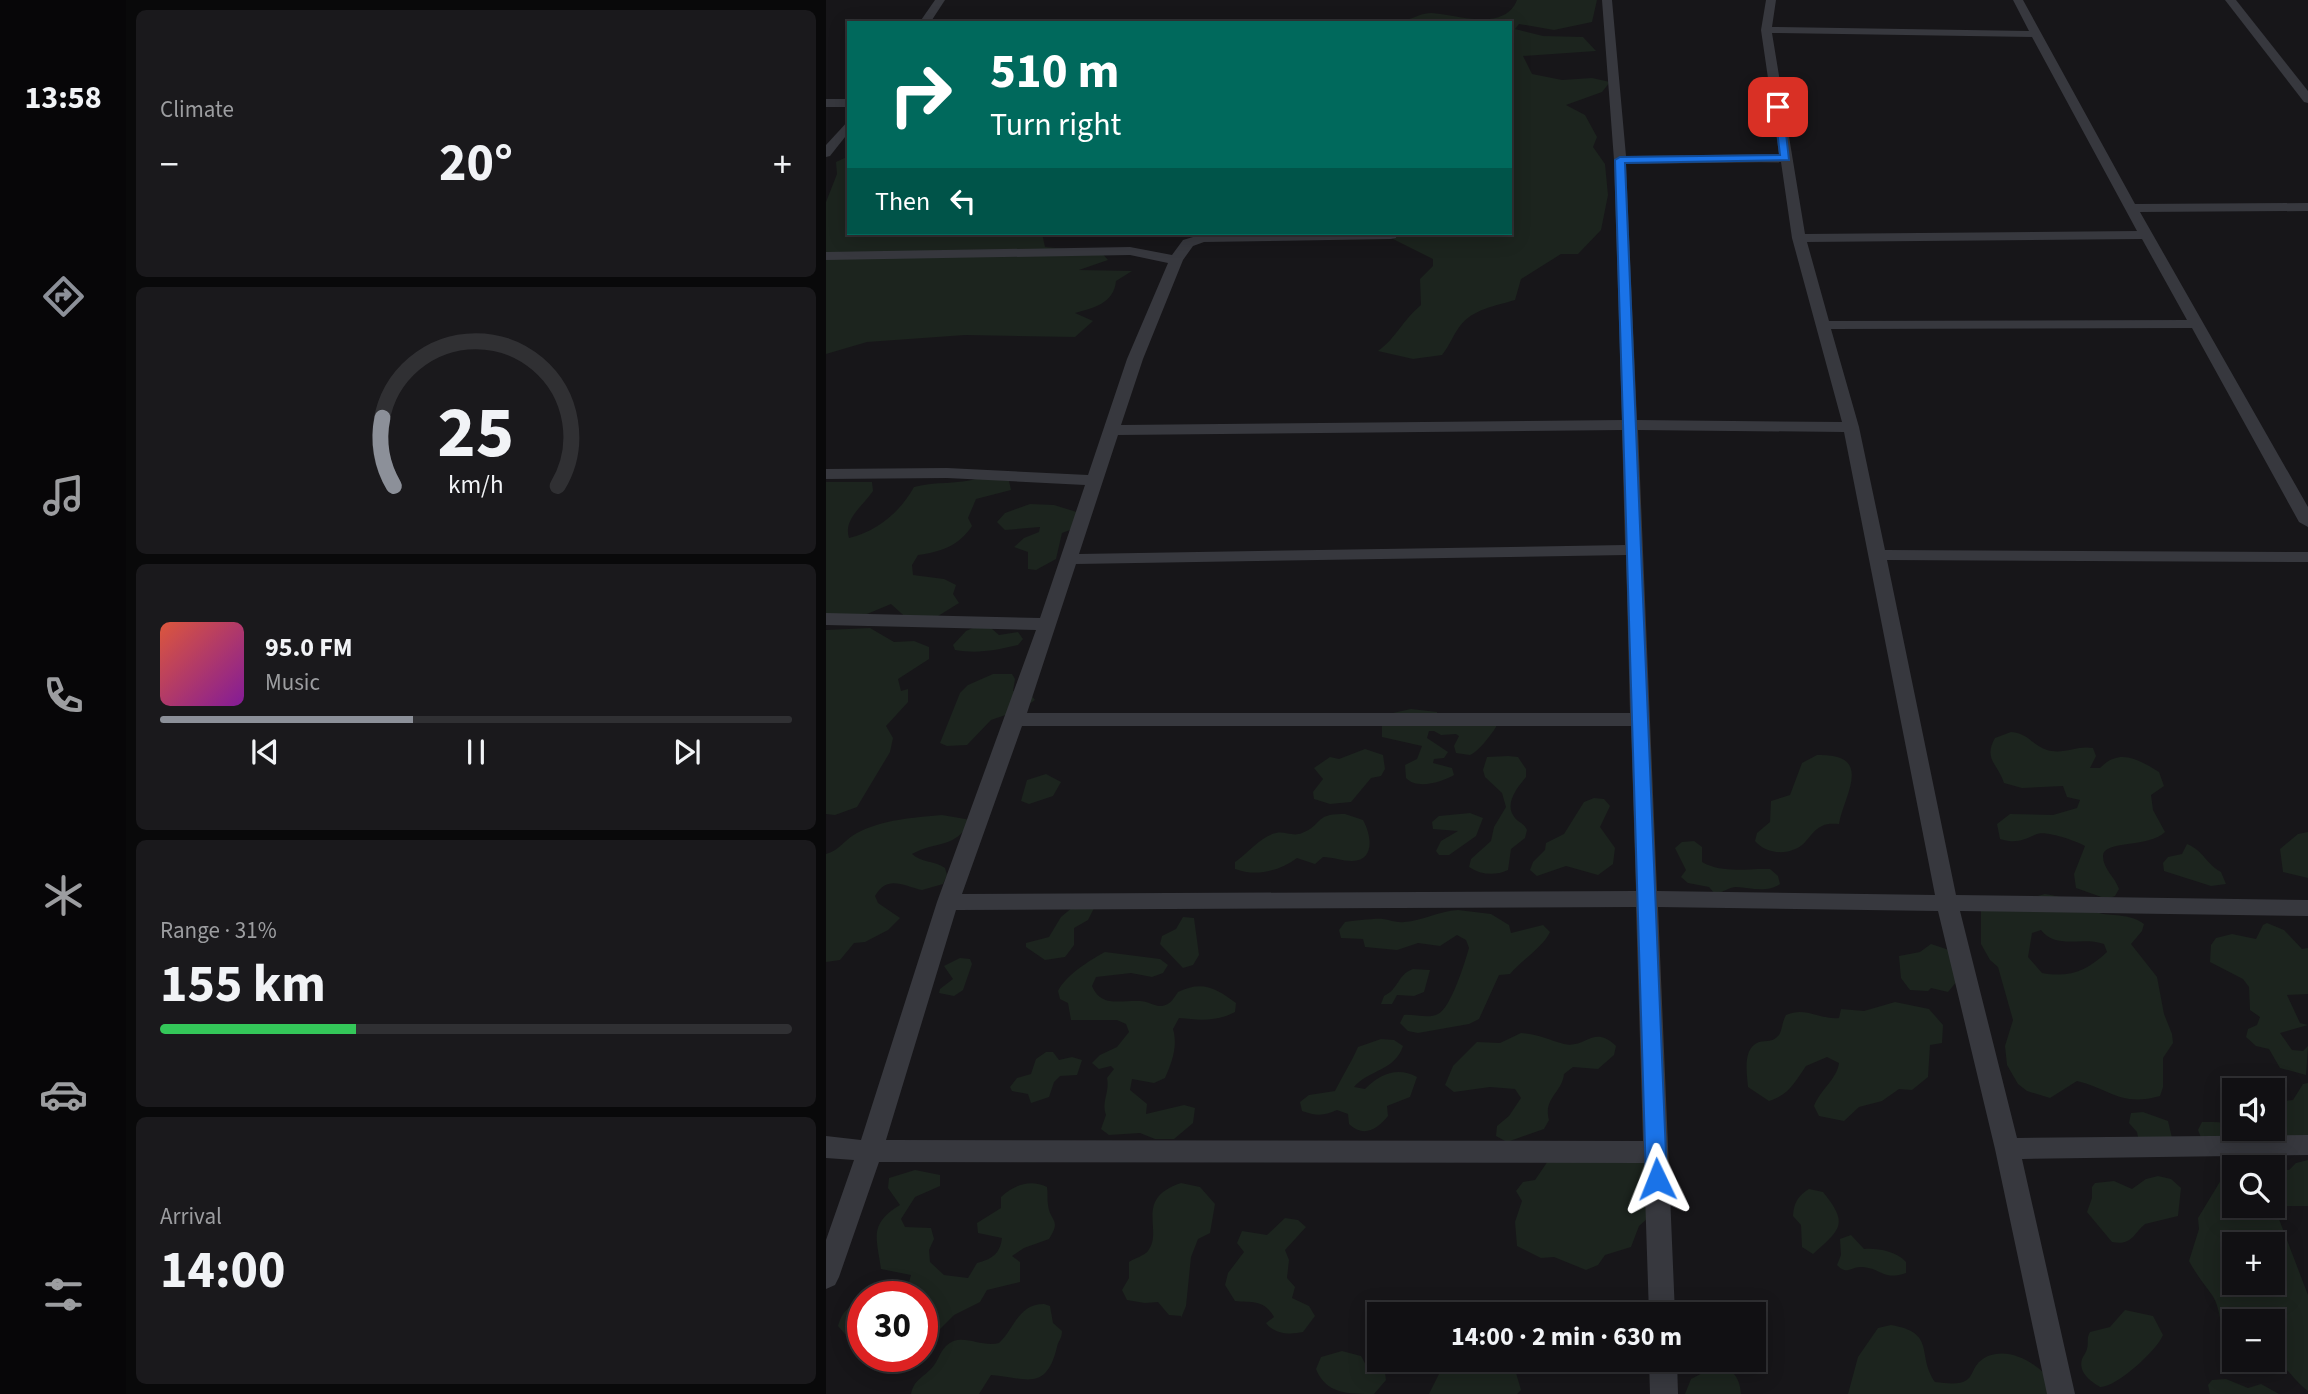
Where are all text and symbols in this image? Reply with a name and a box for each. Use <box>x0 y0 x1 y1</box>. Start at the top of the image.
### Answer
text: 510 m <box>990 37 1119 107</box>
icon: right <box>875 49 966 140</box>
text: 13:58 <box>24 75 102 121</box>
pin <box>1748 77 1808 137</box>
icon: arrive <box>1759 88 1797 126</box>
text: Climate <box>160 93 234 126</box>
text: Turn right <box>990 102 1121 148</box>
text: 20° <box>439 127 513 201</box>
text: − <box>160 138 179 192</box>
text: + <box>773 138 792 192</box>
icon: left <box>944 182 982 220</box>
text: Then <box>875 183 930 220</box>
icon: directions <box>39 272 88 321</box>
text: 25 <box>438 382 514 486</box>
text: km/h <box>448 467 504 503</box>
icon: music <box>39 471 88 520</box>
text: 95.0 FM <box>265 629 353 666</box>
text: Music <box>265 666 320 699</box>
icon: phone <box>39 671 88 720</box>
icon: previous <box>246 733 284 771</box>
icon: pause <box>457 733 495 771</box>
icon: next <box>668 733 706 771</box>
icon: climate <box>39 871 88 920</box>
text: Range · 31% <box>160 914 277 947</box>
text: 155 km <box>160 948 326 1022</box>
icon: car <box>39 1070 88 1119</box>
map controls <box>2222 1078 2285 1372</box>
button: sound <box>2222 1078 2285 1141</box>
position arrow <box>1620 1142 1694 1216</box>
button: search <box>2222 1155 2285 1218</box>
text: Arrival <box>160 1200 222 1233</box>
button: + <box>2222 1232 2285 1295</box>
text: 14:00 <box>160 1234 285 1308</box>
icon: filters <box>39 1270 88 1319</box>
speed limit sign: 30 <box>847 1281 938 1372</box>
button: − <box>2222 1309 2285 1372</box>
text: 14:00 · 2 min · 630 m <box>1451 1318 1682 1355</box>

